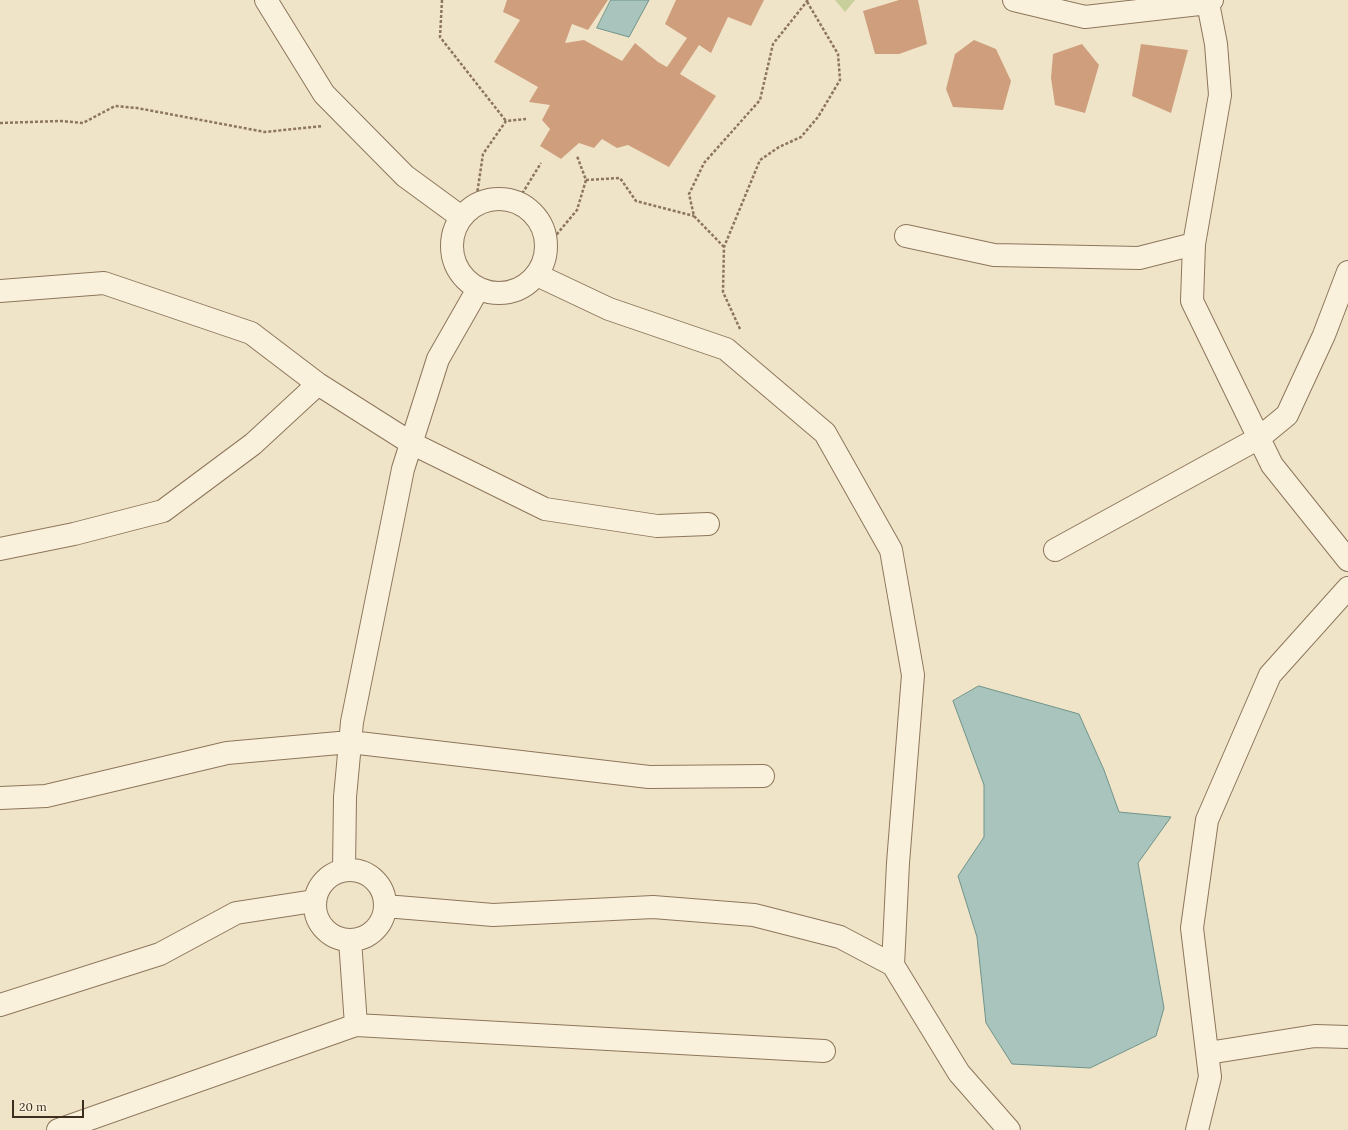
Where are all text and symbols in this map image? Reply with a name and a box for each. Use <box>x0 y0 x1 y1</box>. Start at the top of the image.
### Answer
scale bar <box>14 1092 86 1118</box>
text: 20 m <box>19 1099 47 1114</box>

